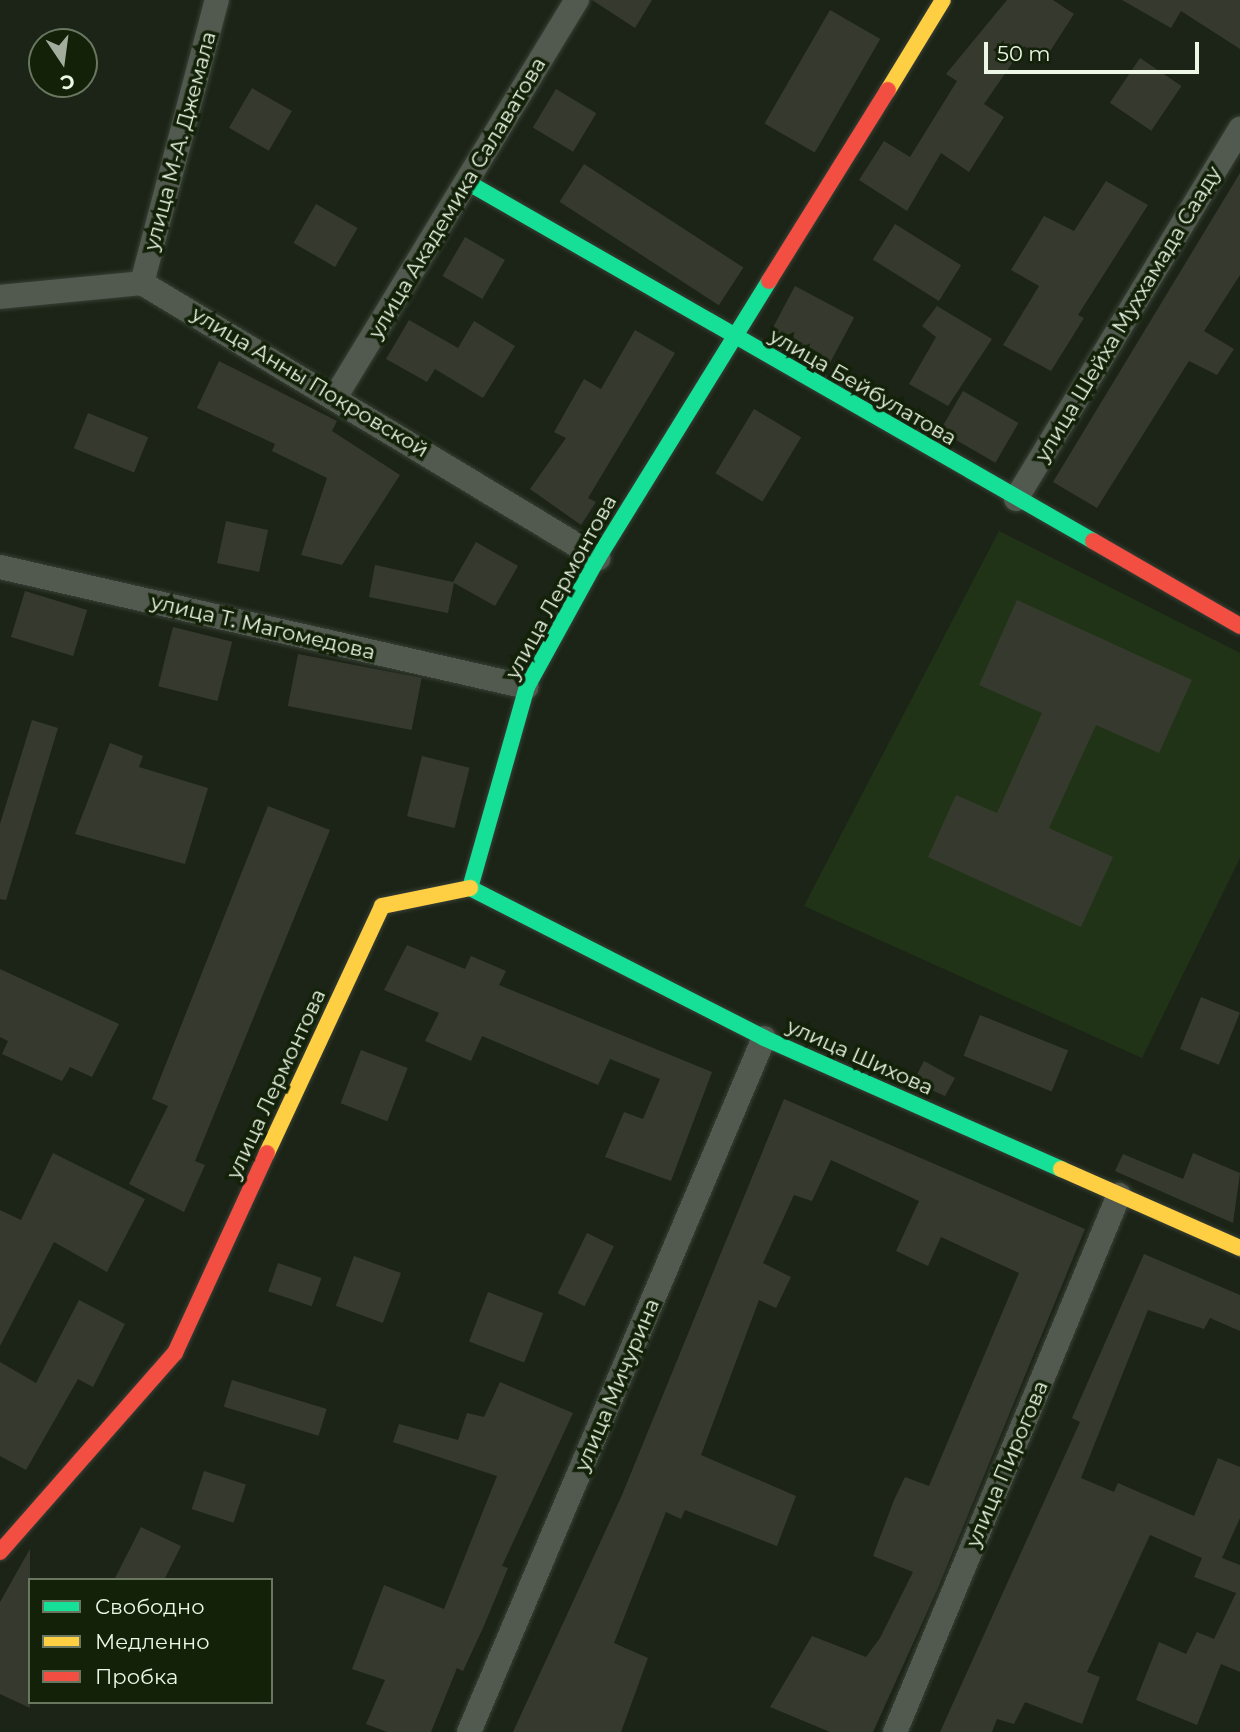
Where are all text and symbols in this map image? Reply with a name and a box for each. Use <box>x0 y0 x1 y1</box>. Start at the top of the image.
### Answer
north arrow <box>28 28 98 98</box>
scale bar <box>988 28 1203 72</box>
street label: улица М-А. Джемала <box>139 29 221 253</box>
text: 50 m <box>997 41 1051 66</box>
street label: улица Академика Салаватова <box>363 53 551 343</box>
text: С <box>58 69 77 95</box>
street label: улица Шейха Муххамада Сааду <box>1029 161 1227 467</box>
street label: улица Анны Покровской <box>187 301 433 463</box>
street label: улица Бейбулатова <box>765 323 961 451</box>
street label: улица Лермонтова <box>500 490 622 684</box>
street label: улица Т. Магомедова <box>148 589 378 665</box>
street label: улица Лермонтова <box>221 985 331 1183</box>
street label: улица Шихова <box>783 1013 937 1101</box>
street label: улица Мичурина <box>569 1295 665 1475</box>
street label: улица Пирогова <box>961 1377 1053 1551</box>
legend <box>28 1578 273 1704</box>
text: Свободно <box>95 1594 205 1619</box>
text: Медленно <box>95 1629 210 1654</box>
text: Пробка <box>95 1664 178 1689</box>

